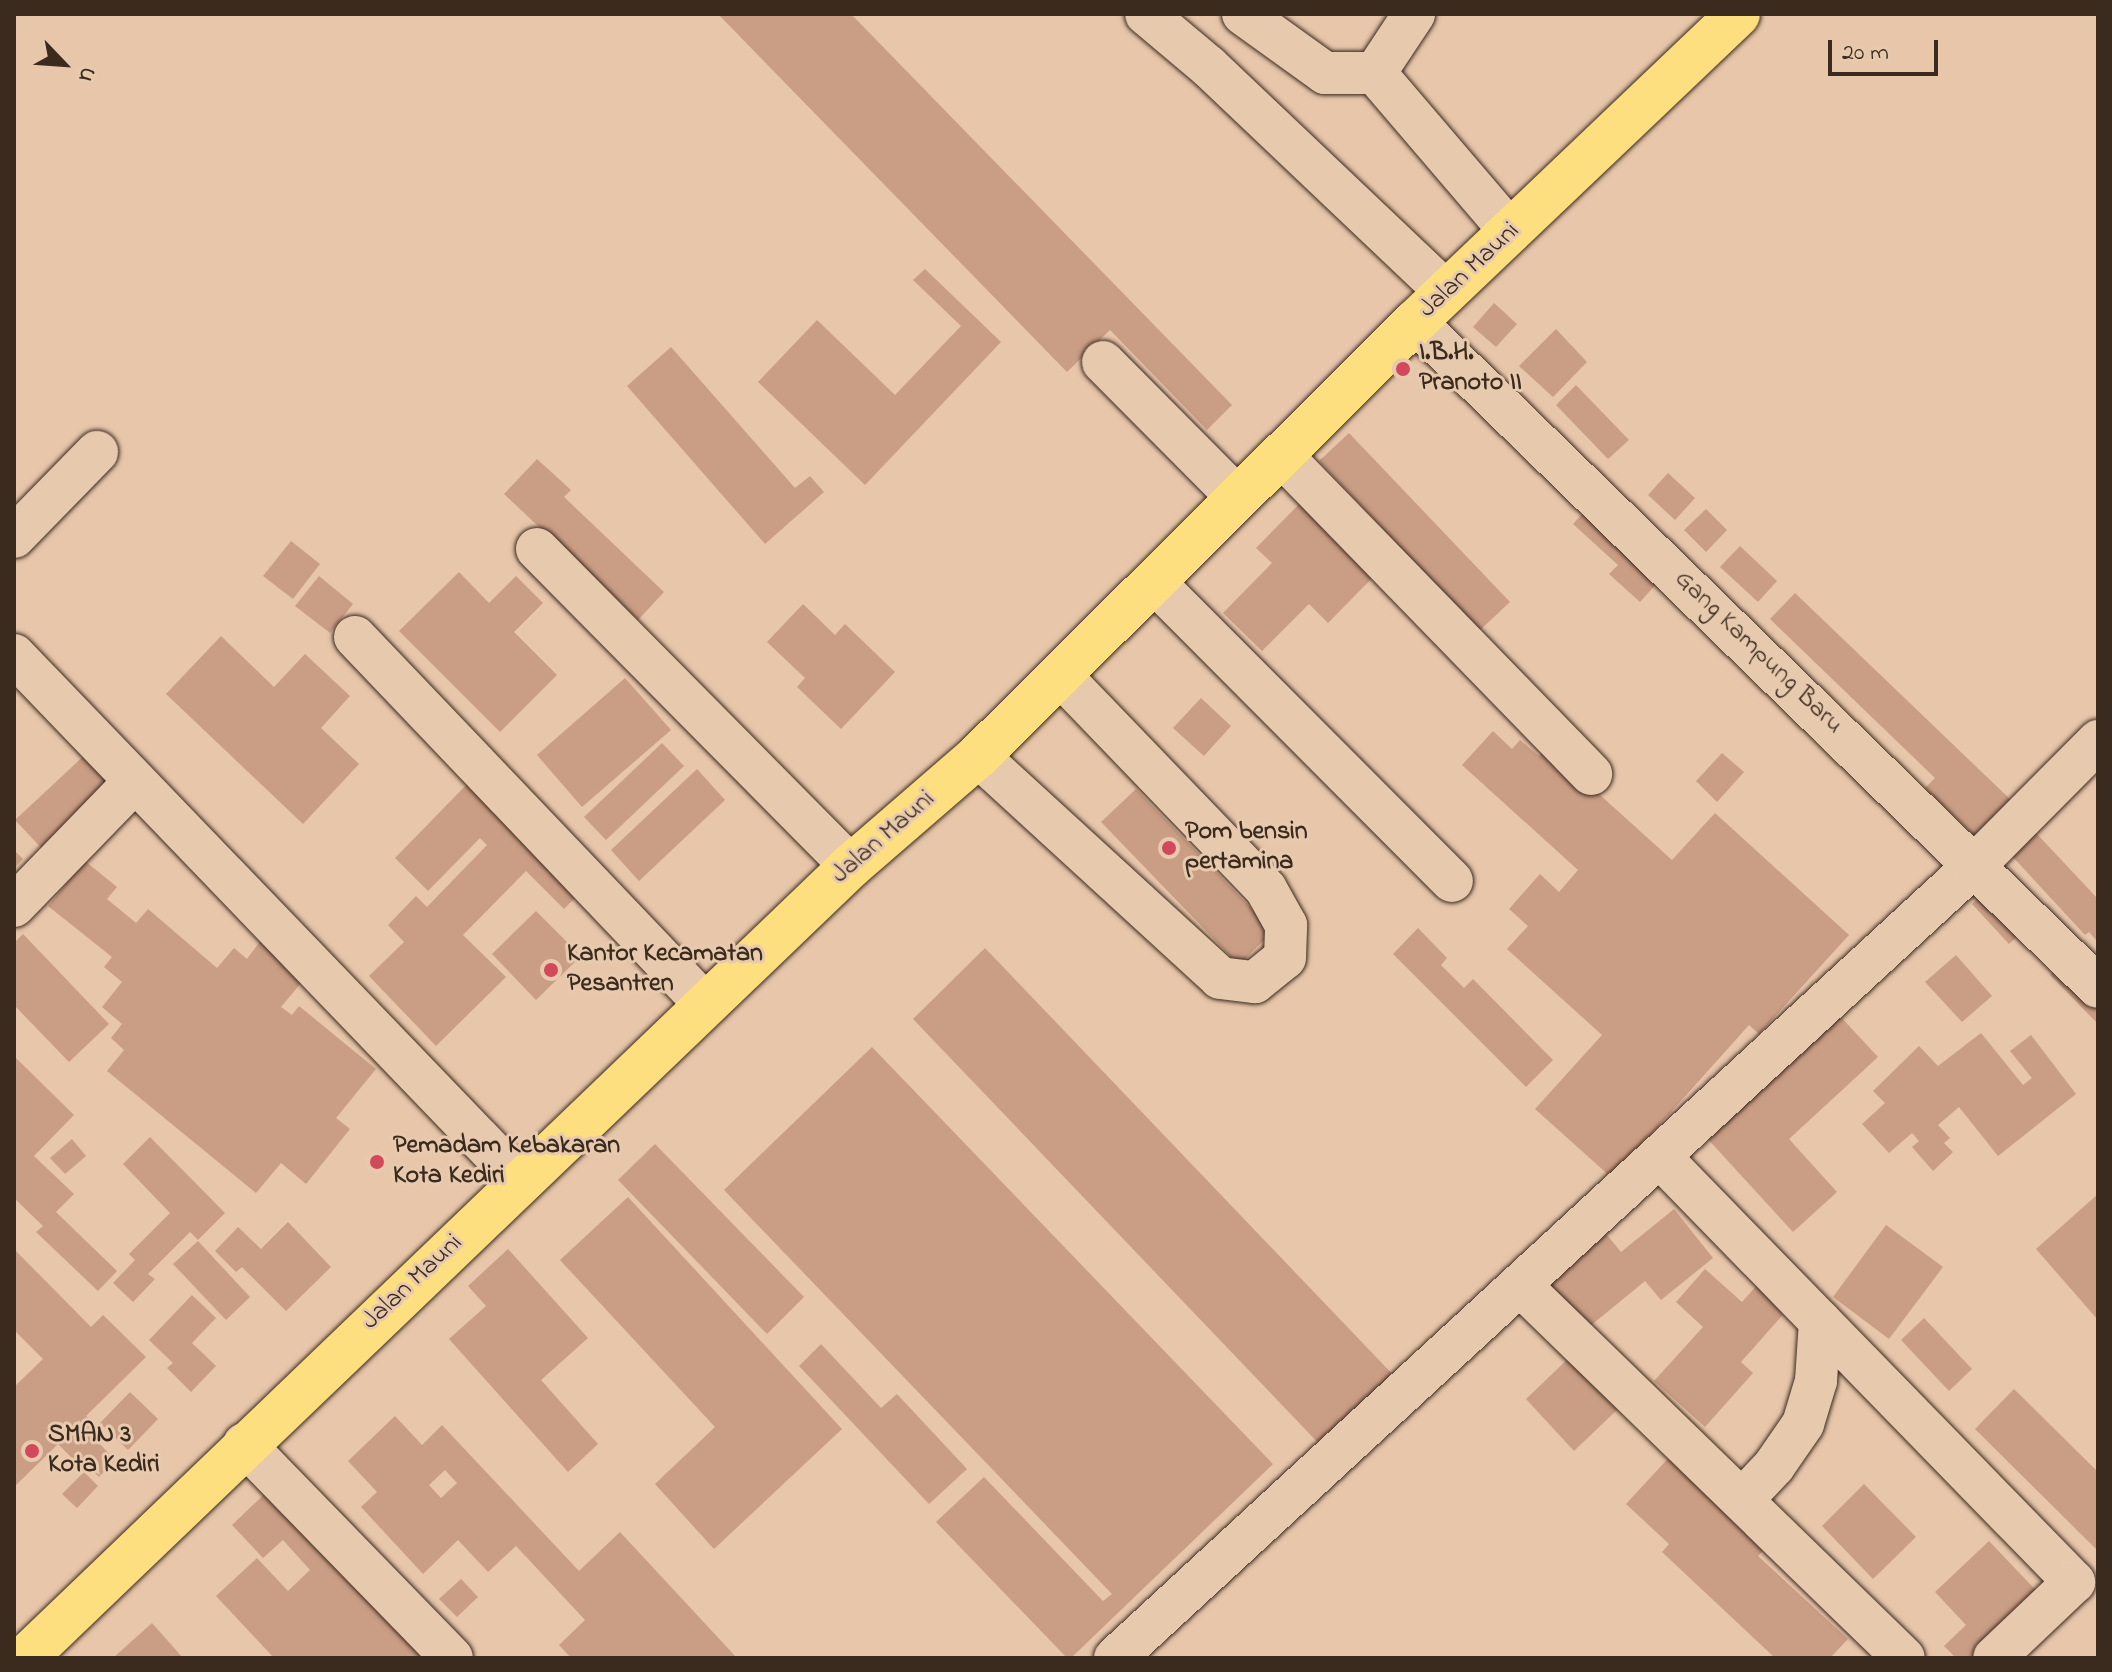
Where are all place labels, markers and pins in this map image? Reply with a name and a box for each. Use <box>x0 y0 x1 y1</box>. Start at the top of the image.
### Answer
place label: I.B.H. Pranoto II <box>1419 338 1522 400</box>
marker: I.B.H. Pranoto II <box>1394 360 1412 378</box>
place label: Pom bensin pertamina <box>1185 817 1308 878</box>
marker: Pom bensin pertamina <box>1160 839 1178 857</box>
place label: Kantor Kecamatan Pesantren <box>567 939 763 1000</box>
marker: Kantor Kecamatan Pesantren <box>542 961 560 979</box>
place label: Pemadam Kebakaran Kota Kediri <box>393 1131 620 1192</box>
marker: Pemadam Kebakaran Kota Kediri <box>368 1153 386 1171</box>
place label: SMAN 3 Kota Kediri <box>48 1420 160 1482</box>
marker: SMAN 3 Kota Kediri <box>23 1442 41 1460</box>

